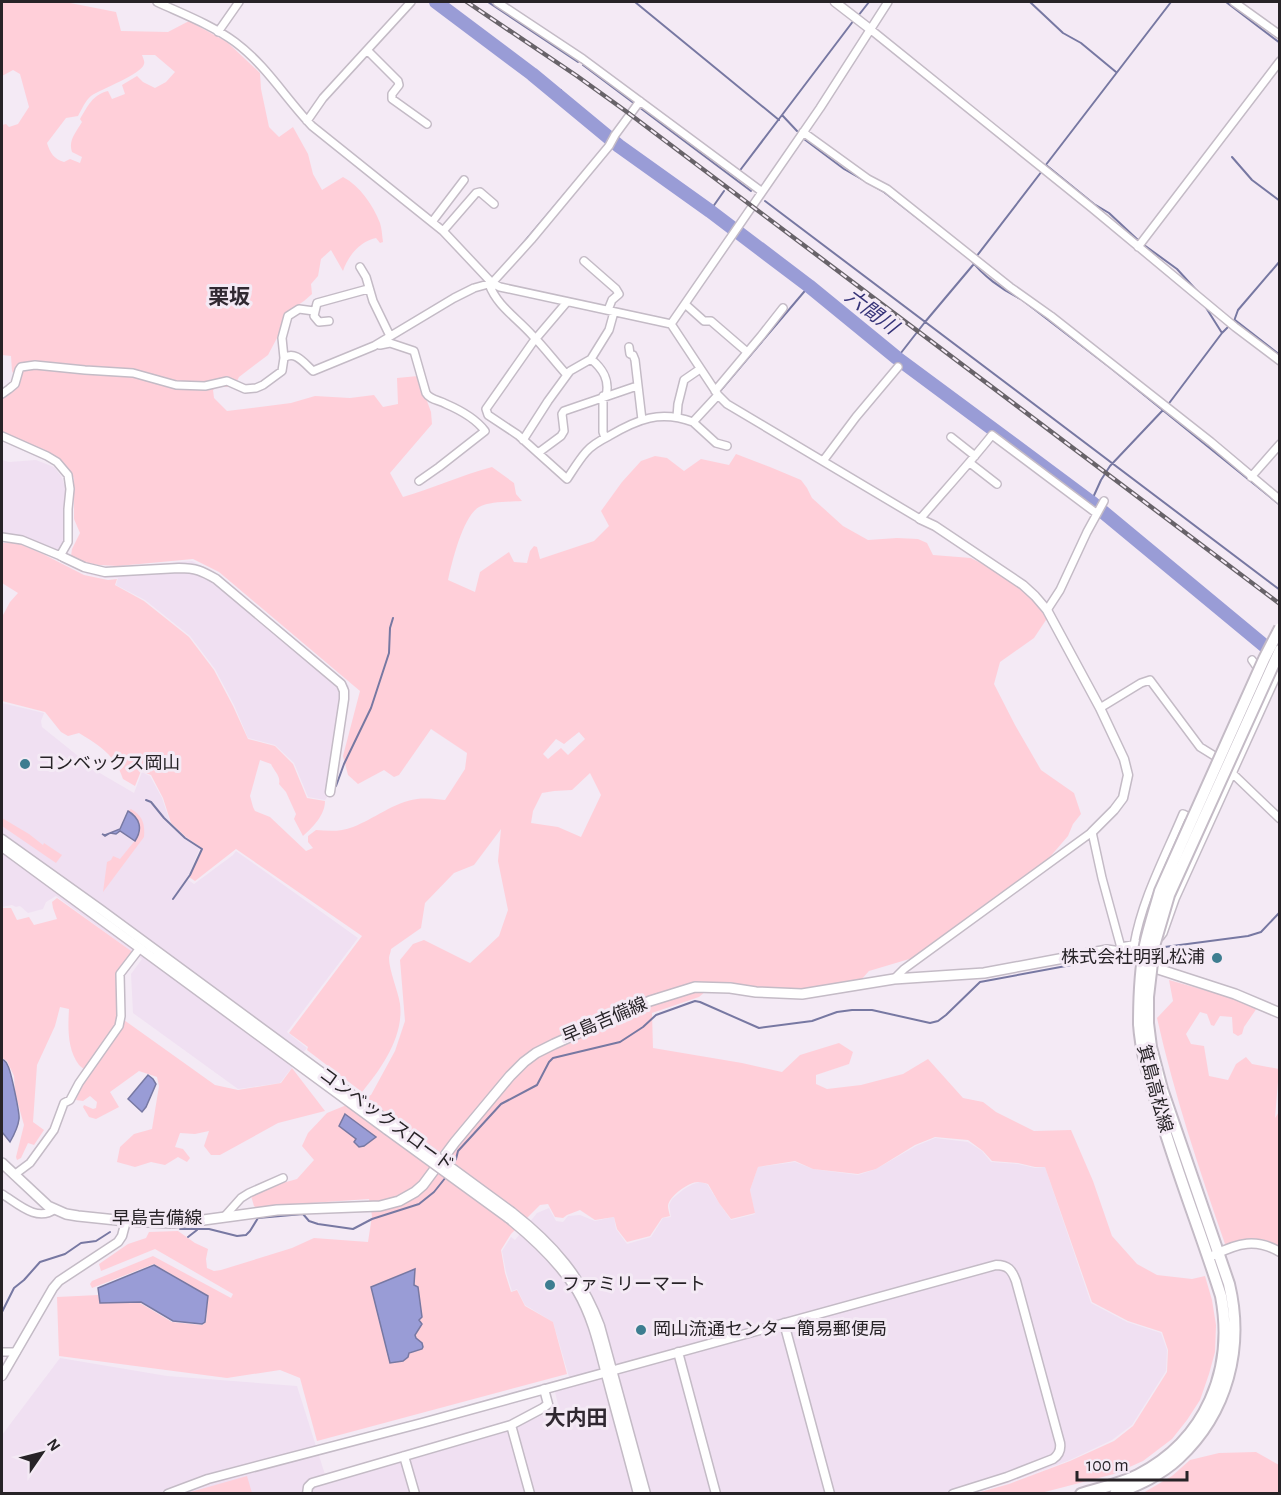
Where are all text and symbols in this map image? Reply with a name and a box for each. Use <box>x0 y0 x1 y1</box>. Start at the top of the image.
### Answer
water label: 六間川 <box>841 285 903 339</box>
district label: 栗坂 <box>208 286 250 308</box>
place label: コンベックス岡山 <box>37 754 180 773</box>
marker: コンベックス岡山 <box>18 757 32 771</box>
place label: 株式会社明乳松浦 <box>1061 947 1205 967</box>
marker: 株式会社明乳松浦 <box>1210 951 1224 965</box>
street label: 早島吉備線 <box>559 993 650 1047</box>
street label: 箕島高松線 <box>1134 1043 1176 1135</box>
street label: コンベックスロード <box>315 1064 457 1175</box>
street label: 早島吉備線 <box>112 1208 202 1228</box>
place label: ファミリーマート <box>562 1276 706 1294</box>
marker: ファミリーマート <box>543 1278 557 1292</box>
place label: 岡山流通センター簡易郵便局 <box>653 1319 887 1339</box>
marker: 岡山流通センター簡易郵便局 <box>634 1323 648 1337</box>
district label: 大内田 <box>545 1407 608 1429</box>
north arrow <box>12 1423 72 1483</box>
text: N <box>44 1436 63 1454</box>
scale bar <box>1077 1444 1186 1482</box>
text: 100 m <box>1086 1457 1129 1475</box>

